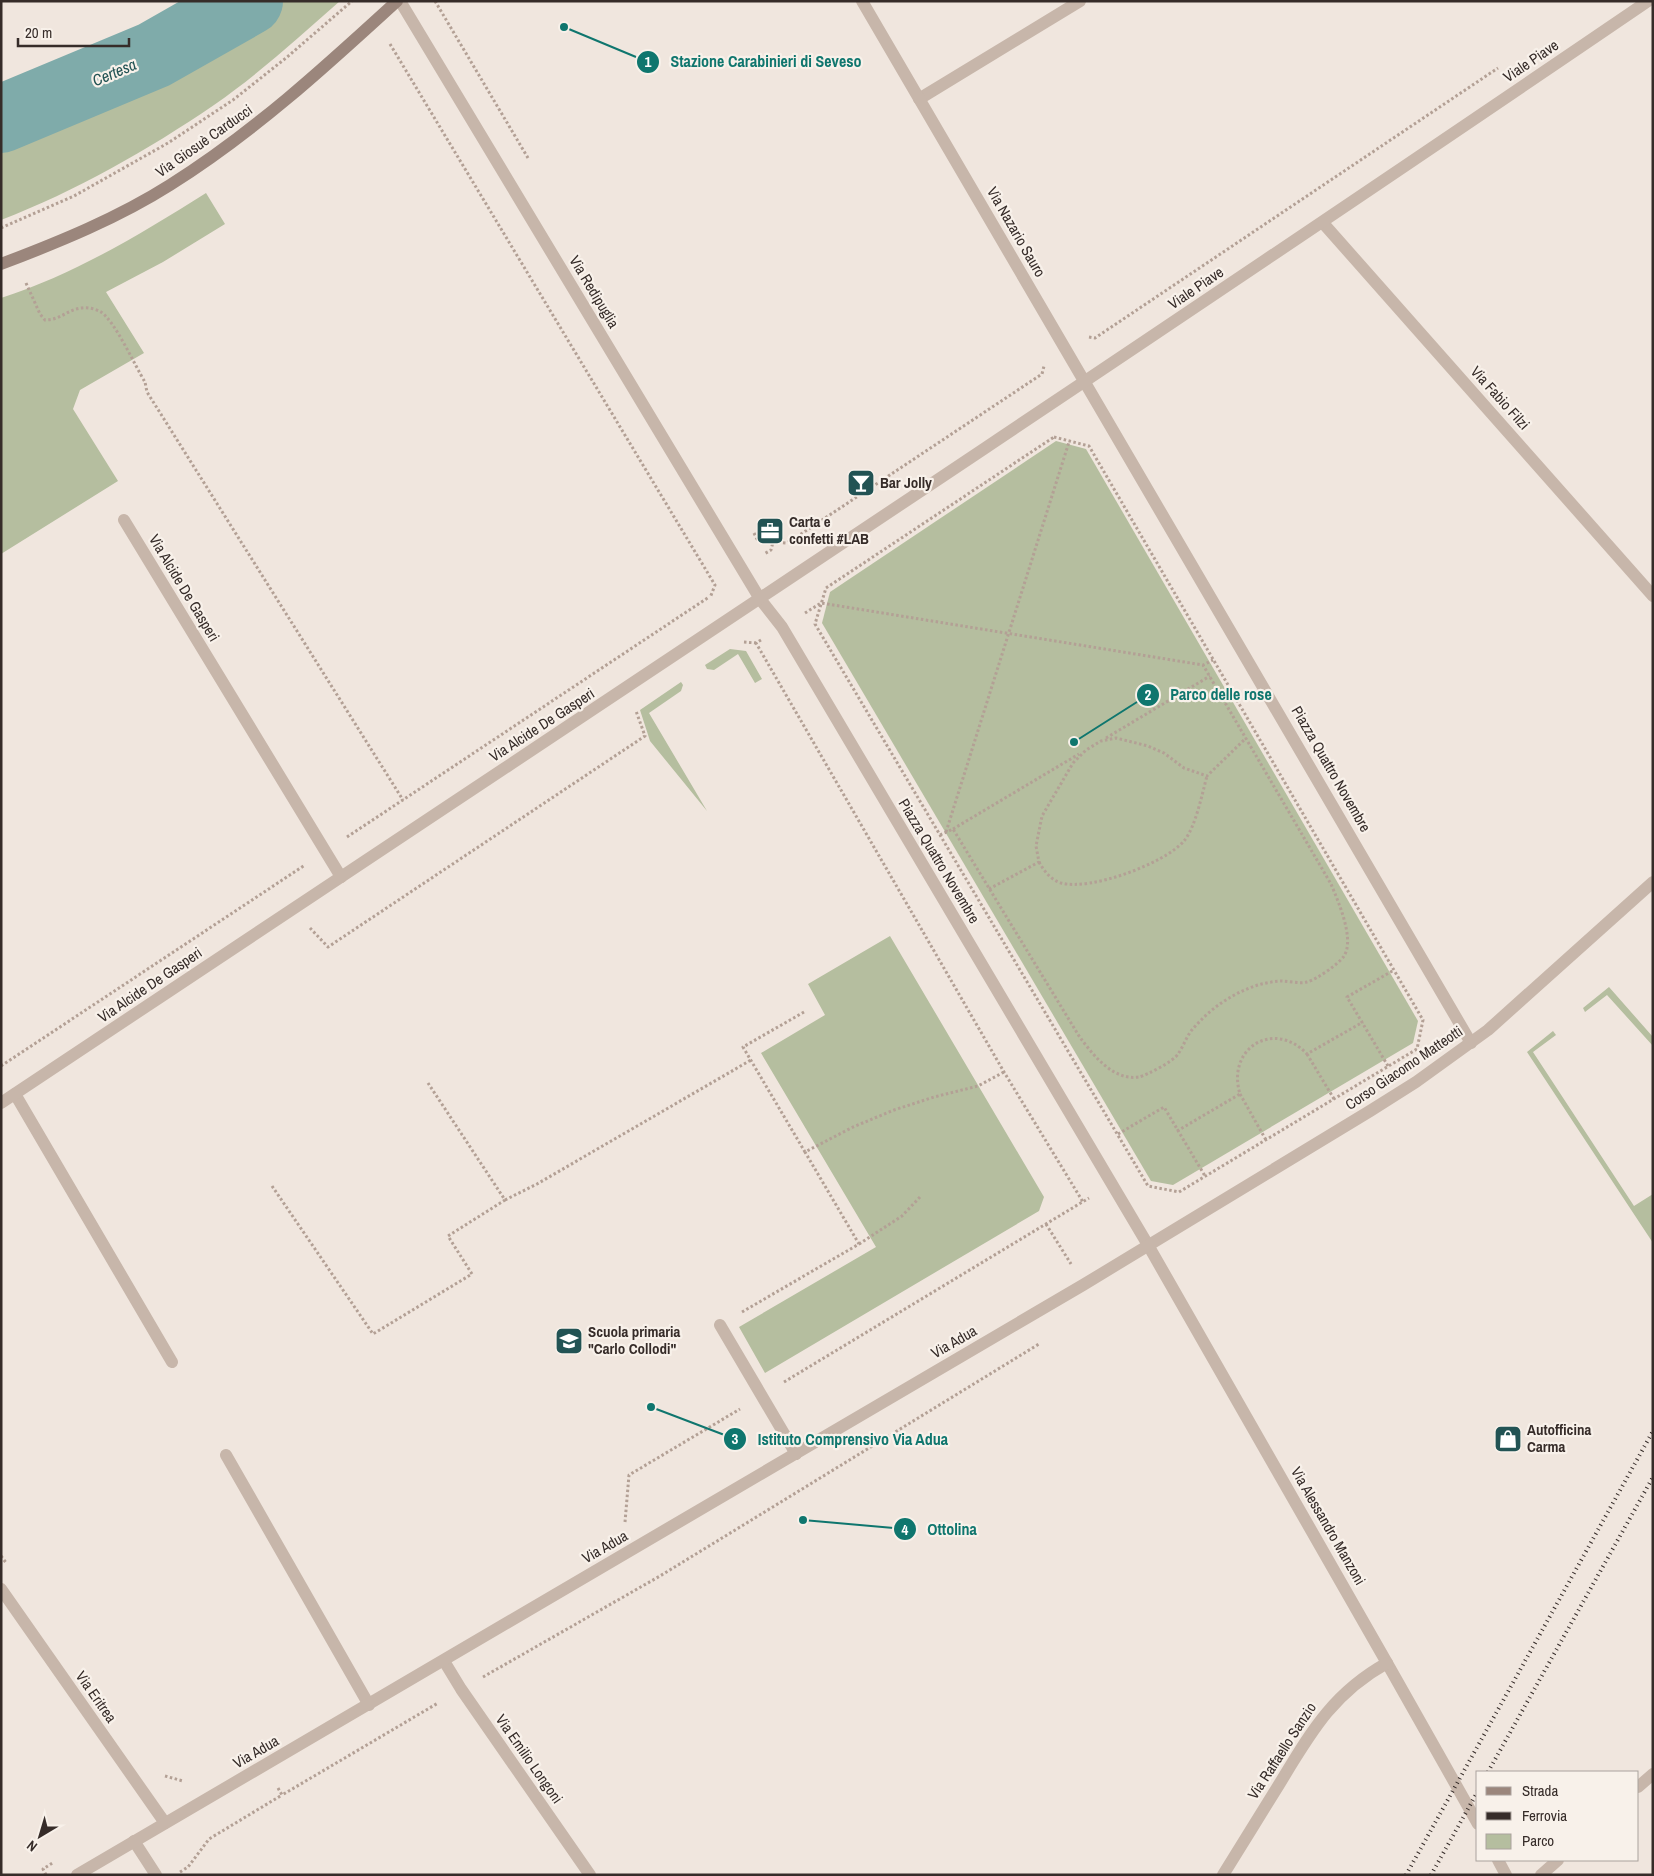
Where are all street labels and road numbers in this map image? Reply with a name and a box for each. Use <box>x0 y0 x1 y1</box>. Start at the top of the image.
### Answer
street label: Viale Piave <box>1499 34 1563 87</box>
street label: Via Giosuè Carducci <box>151 99 256 182</box>
street label: Via Nazario Sauro <box>982 183 1051 281</box>
street label: Via Redipuglia <box>565 252 624 332</box>
street label: Viale Piave <box>1164 261 1228 314</box>
street label: Via Fabio Filzi <box>1466 361 1535 434</box>
street label: Via Alcide De Gasperi <box>144 530 225 645</box>
street label: Via Alcide De Gasperi <box>485 683 598 766</box>
street label: Piazza Quattro Novembre <box>1287 702 1376 836</box>
street label: Piazza Quattro Novembre <box>894 794 985 927</box>
street label: Via Alcide De Gasperi <box>93 942 206 1027</box>
street label: Corso Giacomo Matteotti <box>1341 1020 1467 1115</box>
street label: Via Adua <box>927 1320 981 1363</box>
street label: Via Alessandro Manzoni <box>1286 1463 1371 1589</box>
street label: Via Adua <box>578 1525 632 1568</box>
street label: Via Eritrea <box>71 1667 122 1727</box>
street label: Via Raffaello Sanzio <box>1242 1698 1321 1803</box>
street label: Via Emilio Longoni <box>491 1710 568 1808</box>
street label: Via Adua <box>229 1730 283 1773</box>

